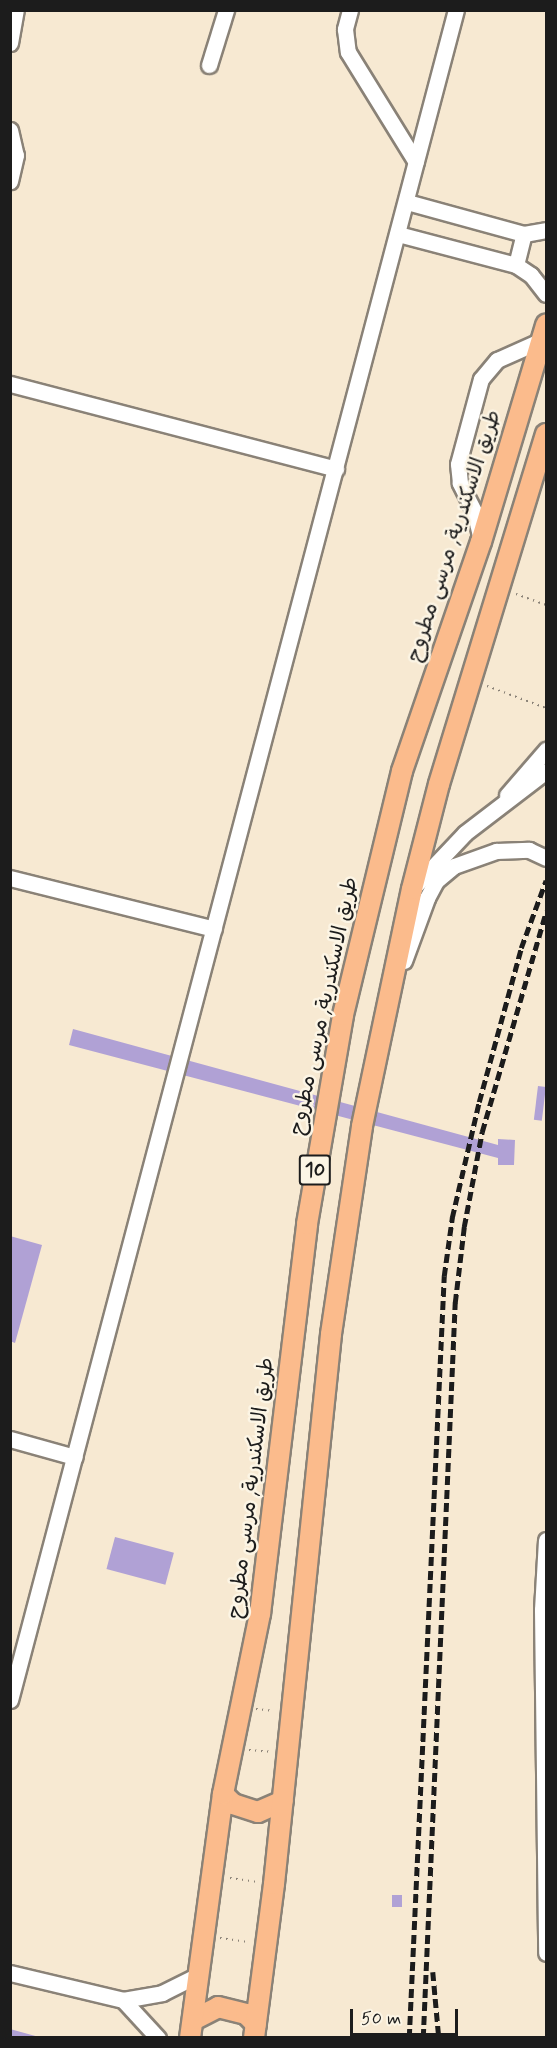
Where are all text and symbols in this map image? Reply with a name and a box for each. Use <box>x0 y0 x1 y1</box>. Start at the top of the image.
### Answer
street label: طريق الاسكندرية, مرسى مطروح <box>401 407 507 665</box>
street label: طريق الاسكندرية, مرسى مطروح <box>284 875 364 1137</box>
road number: 10 <box>298 1153 332 1187</box>
street label: طريق الاسكندرية, مرسى مطروح <box>222 1356 280 1620</box>
scale bar <box>353 1997 461 2035</box>
text: 50 m <box>361 2007 401 2031</box>

